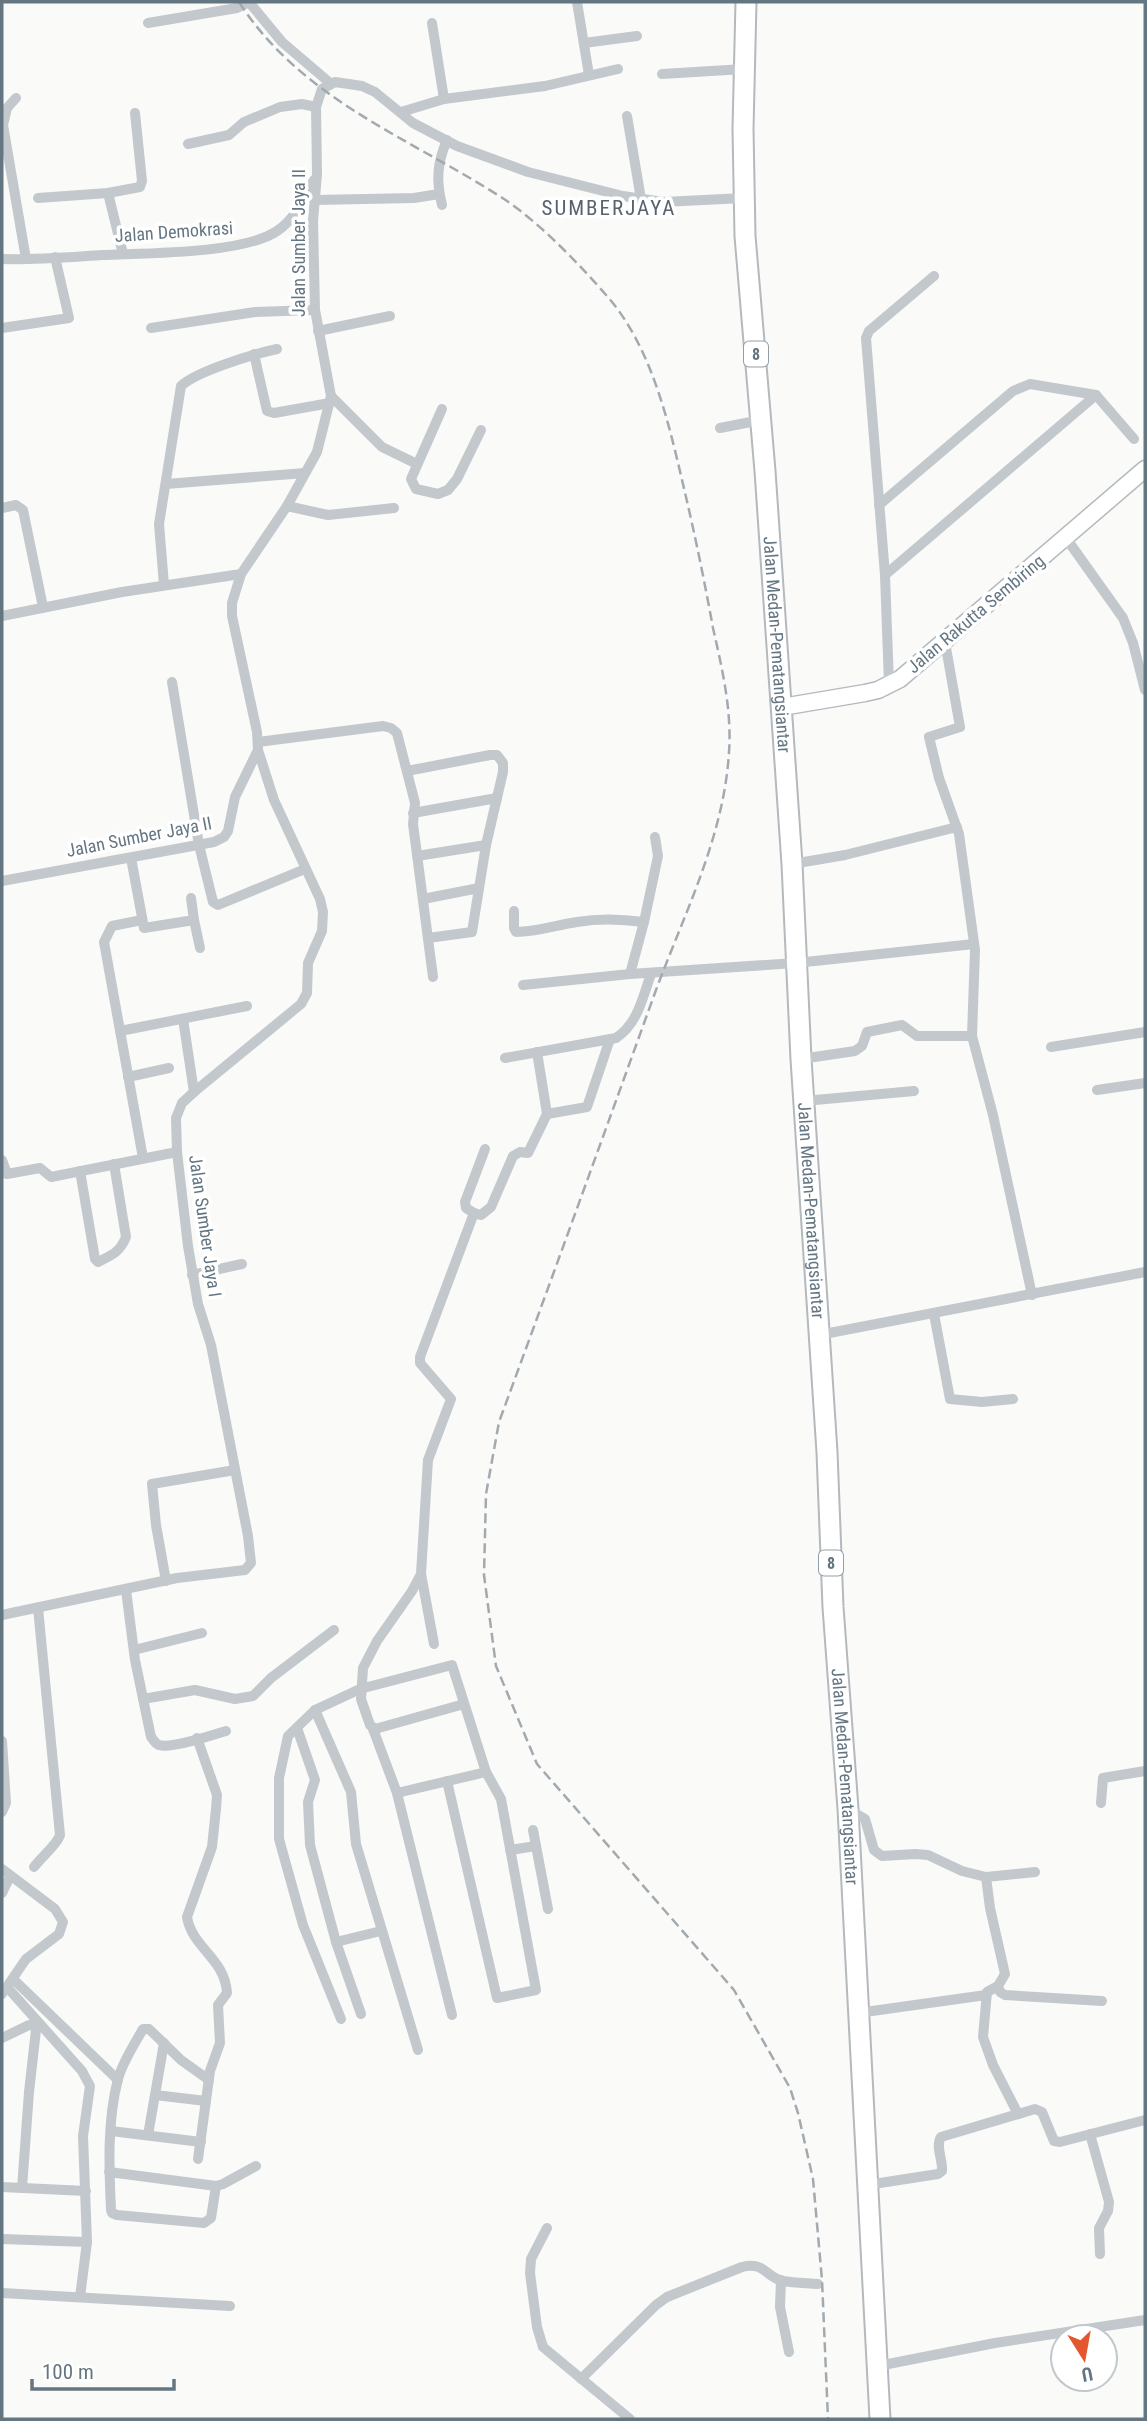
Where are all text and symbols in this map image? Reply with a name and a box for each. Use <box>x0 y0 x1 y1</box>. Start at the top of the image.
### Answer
street label: Jalan Sumber Jaya II <box>288 169 309 317</box>
district label: SUMBERJAYA <box>542 196 676 220</box>
street label: Jalan Demokrasi <box>114 217 234 246</box>
road number: 8 <box>744 342 768 366</box>
street label: Jalan Medan-Pematangsiantar <box>760 536 795 754</box>
street label: Jalan Rakutta Sembiring <box>903 550 1049 677</box>
street label: Jalan Sumber Jaya II <box>64 812 213 861</box>
street label: Jalan Medan-Pematangsiantar <box>794 1102 829 1320</box>
street label: Jalan Sumber Jaya I <box>185 1154 226 1298</box>
road number: 8 <box>819 1550 843 1576</box>
street label: Jalan Medan-Pematangsiantar <box>828 1668 863 1886</box>
north arrow <box>1049 2323 1119 2393</box>
scale bar <box>32 2348 173 2392</box>
text: 100 m <box>42 2360 94 2384</box>
text: U <box>1080 2362 1095 2387</box>

